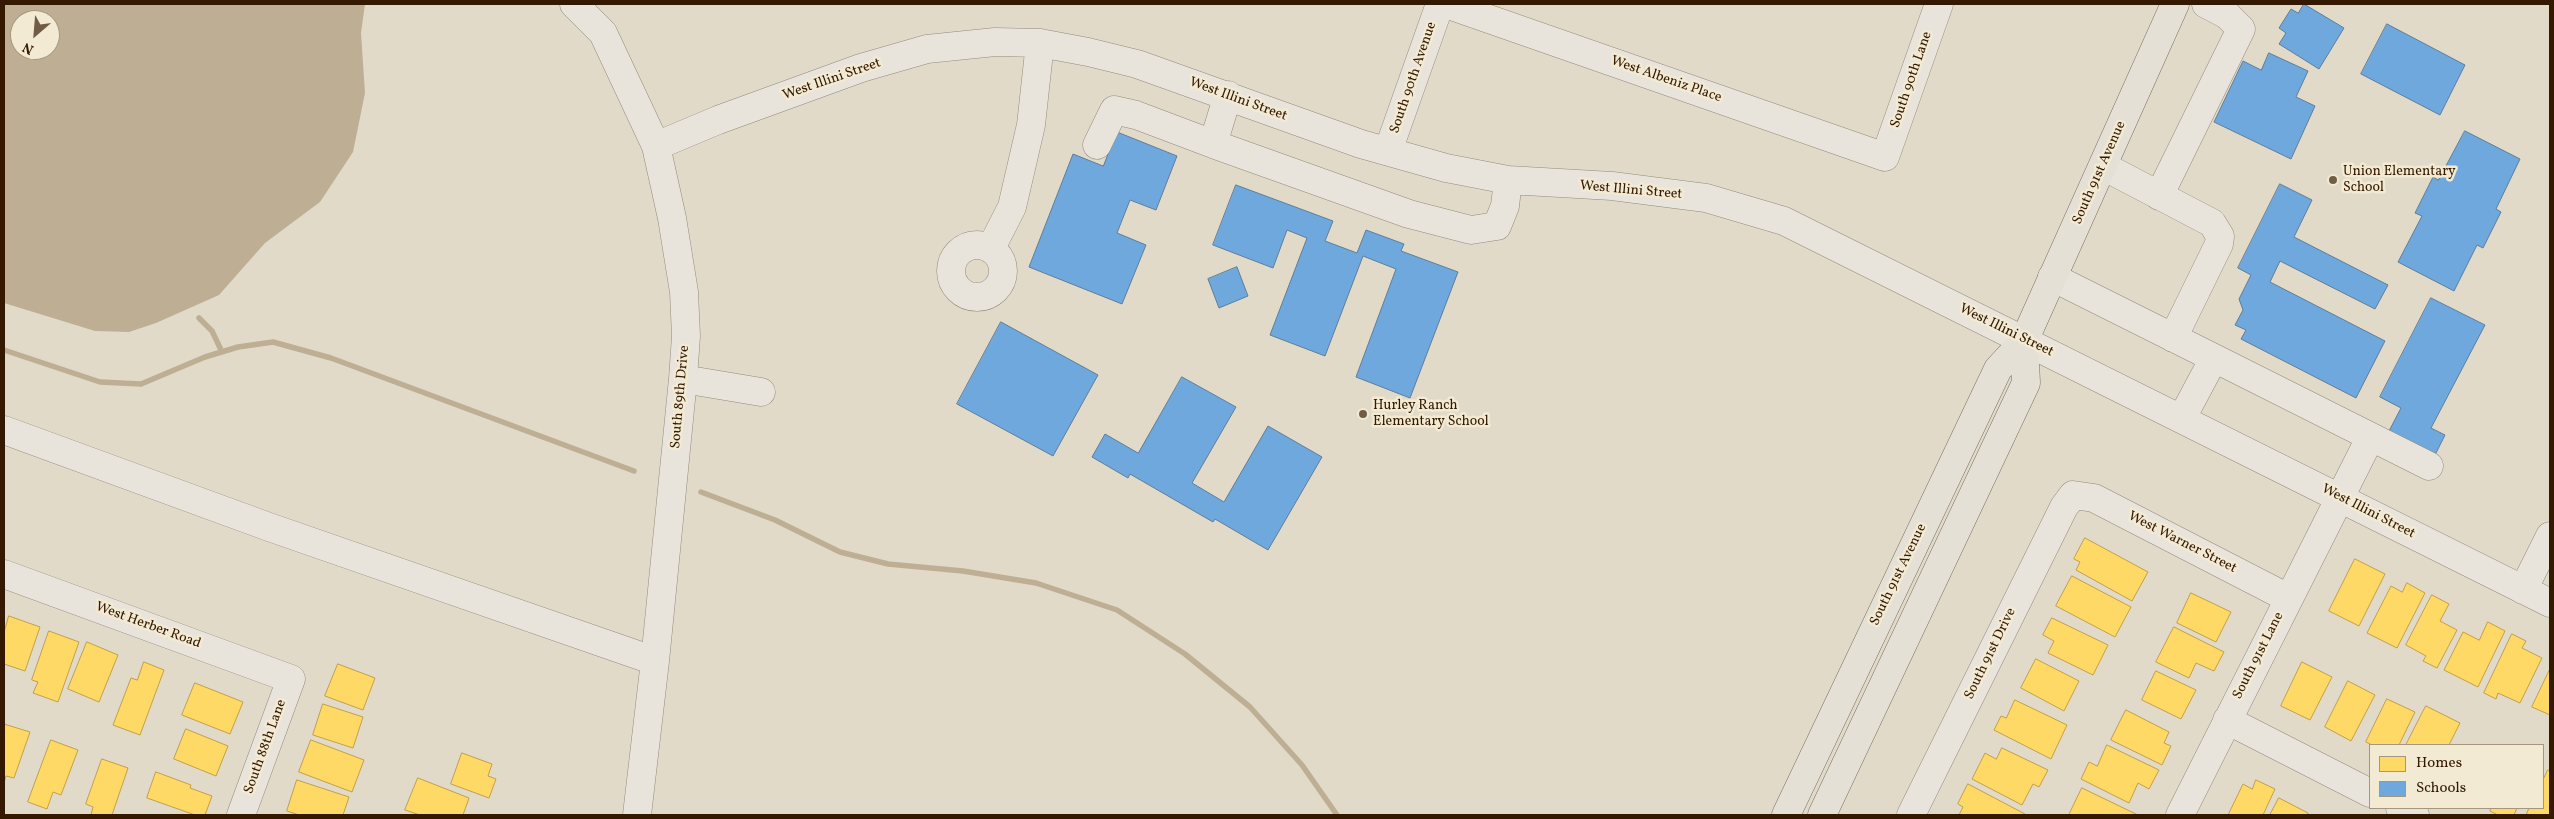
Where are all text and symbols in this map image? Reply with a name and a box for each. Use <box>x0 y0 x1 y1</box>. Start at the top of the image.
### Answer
north arrow <box>10 10 60 60</box>
street label: South 90th Avenue <box>1387 20 1441 136</box>
street label: South 90th Lane <box>1888 30 1936 130</box>
text: N <box>20 37 37 59</box>
street label: West Albeniz Place <box>1608 53 1724 107</box>
street label: West Illini Street <box>781 55 883 105</box>
street label: West Illini Street <box>1187 75 1289 125</box>
street label: South 91st Avenue <box>2070 119 2130 227</box>
place label: Union Elementary School <box>2343 164 2456 196</box>
marker: Union Elementary School <box>2327 174 2339 186</box>
street label: West Illini Street <box>1579 178 1683 204</box>
street label: West Illini Street <box>1956 301 2056 361</box>
street label: South 89th Drive <box>668 345 694 449</box>
place label: Hurley Ranch Elementary School <box>1373 398 1489 431</box>
marker: Hurley Ranch Elementary School <box>1357 408 1369 420</box>
street label: West Illini Street <box>2318 481 2418 543</box>
street label: West Warner Street <box>2125 508 2239 578</box>
street label: South 91st Avenue <box>1867 521 1931 629</box>
street label: West Herber Road <box>93 599 203 653</box>
street label: South 91st Drive <box>1962 606 2020 702</box>
street label: South 91st Lane <box>2230 610 2288 702</box>
street label: South 88th Lane <box>241 698 291 796</box>
legend <box>2369 744 2544 809</box>
text: Homes <box>2416 753 2462 774</box>
text: Schools <box>2416 778 2466 799</box>

